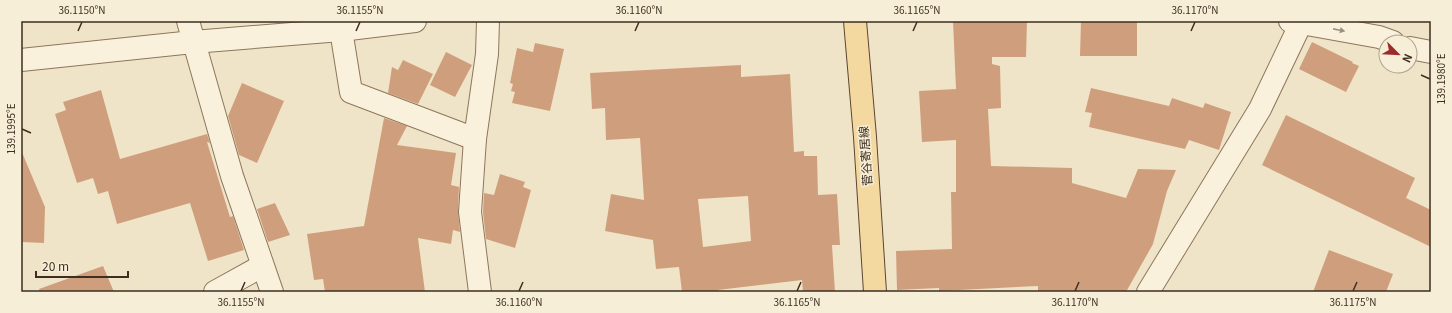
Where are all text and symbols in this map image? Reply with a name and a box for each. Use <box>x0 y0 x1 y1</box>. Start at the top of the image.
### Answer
text: 36.1150°N <box>58 2 106 17</box>
text: 36.1155°N <box>336 2 384 17</box>
text: 36.1160°N <box>615 2 663 17</box>
text: 36.1165°N <box>893 2 941 17</box>
text: 36.1170°N <box>1171 2 1219 17</box>
one-way arrow <box>1333 27 1345 33</box>
north arrow <box>1378 34 1418 74</box>
text: N <box>1399 51 1417 65</box>
text: 139.1980°E <box>1433 53 1448 105</box>
text: 139.1995°E <box>3 103 18 155</box>
street label: 菅谷寄居線 <box>854 126 875 187</box>
scale bar <box>36 253 128 279</box>
text: 20 m <box>42 257 69 274</box>
text: 36.1155°N <box>217 294 265 309</box>
text: 36.1160°N <box>495 294 543 309</box>
text: 36.1165°N <box>773 294 821 309</box>
text: 36.1170°N <box>1051 294 1099 309</box>
text: 36.1175°N <box>1329 294 1377 309</box>

